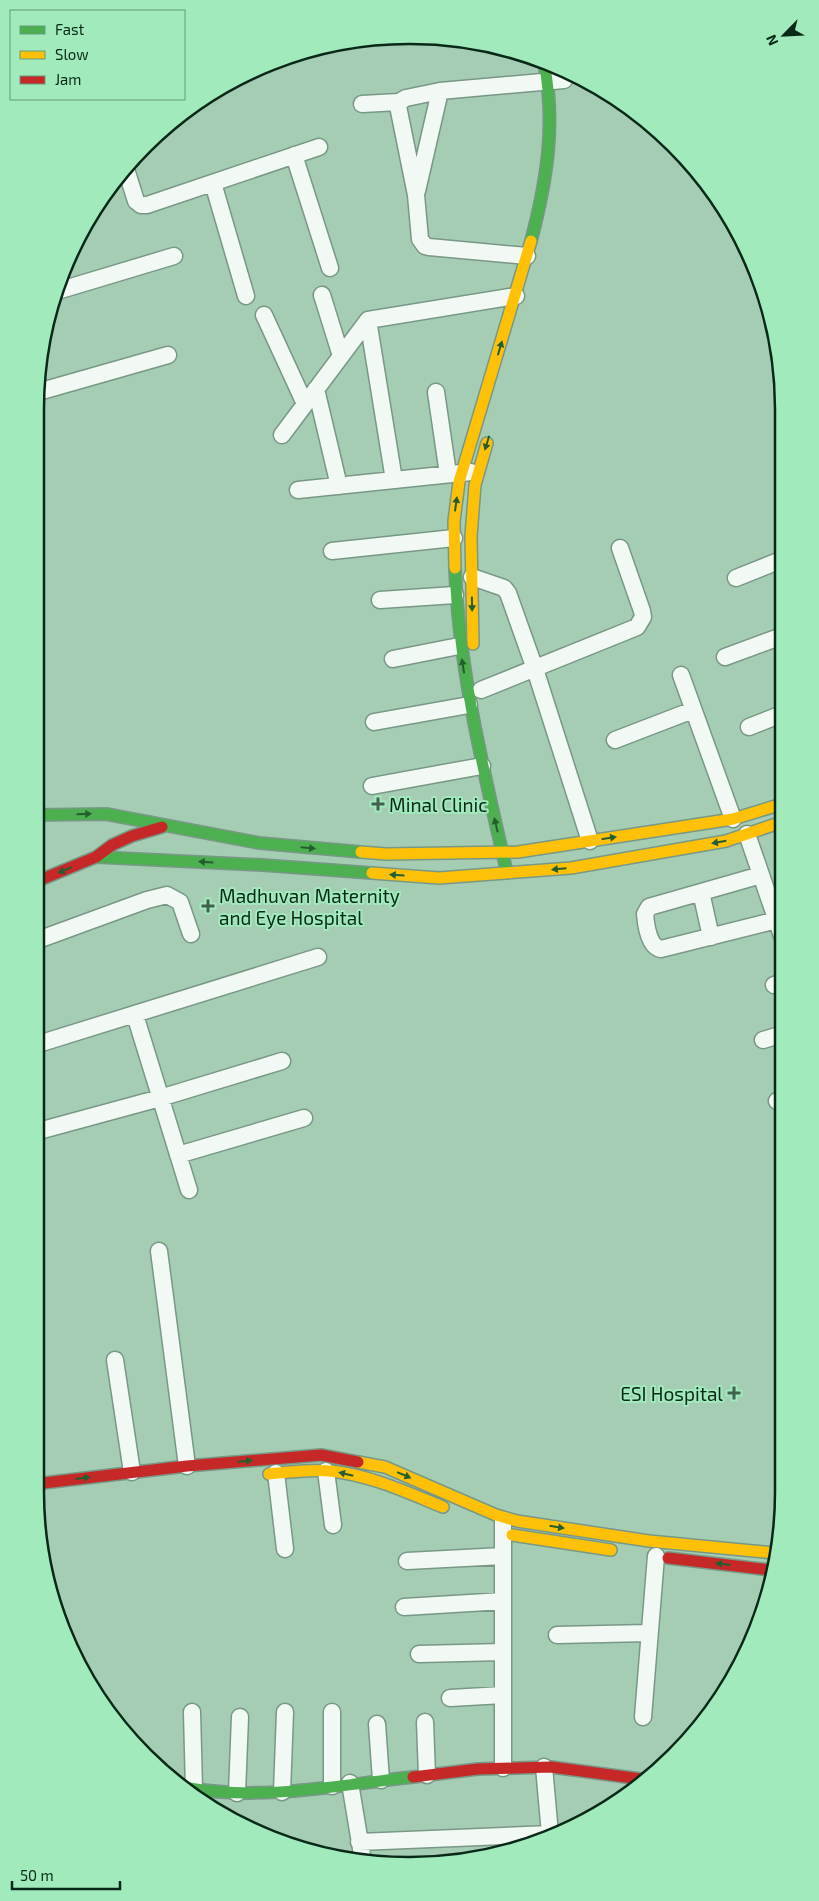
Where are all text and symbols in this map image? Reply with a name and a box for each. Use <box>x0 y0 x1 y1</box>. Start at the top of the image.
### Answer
legend <box>10 10 185 100</box>
north arrow <box>759 10 809 60</box>
text: Fast <box>55 20 85 38</box>
text: N <box>762 32 781 49</box>
text: Slow <box>55 45 89 63</box>
text: Jam <box>55 70 81 88</box>
one-way arrow <box>497 341 504 356</box>
one-way arrow <box>482 436 490 451</box>
one-way arrow <box>452 496 460 512</box>
one-way arrow <box>468 596 476 612</box>
one-way arrow <box>458 658 466 674</box>
place label: Minal Clinic <box>389 793 487 816</box>
marker: Minal Clinic <box>371 797 385 811</box>
one-way arrow <box>76 810 92 818</box>
one-way arrow <box>492 818 500 833</box>
one-way arrow <box>601 834 617 842</box>
one-way arrow <box>710 838 726 846</box>
one-way arrow <box>300 844 316 852</box>
one-way arrow <box>198 857 214 865</box>
one-way arrow <box>550 865 566 873</box>
one-way arrow <box>58 866 72 874</box>
one-way arrow <box>388 871 404 879</box>
place label: Madhuvan Maternity and Eye Hospital <box>219 884 400 929</box>
marker: Madhuvan Maternity and Eye Hospital <box>201 899 215 913</box>
place label: ESI Hospital <box>620 1382 723 1405</box>
marker: ESI Hospital <box>727 1386 741 1400</box>
one-way arrow <box>237 1456 253 1464</box>
one-way arrow <box>338 1470 353 1478</box>
one-way arrow <box>397 1471 412 1479</box>
one-way arrow <box>76 1474 92 1482</box>
one-way arrow <box>550 1523 566 1531</box>
one-way arrow <box>714 1560 730 1568</box>
scale bar <box>12 1858 120 1890</box>
text: 50 m <box>20 1866 54 1884</box>

